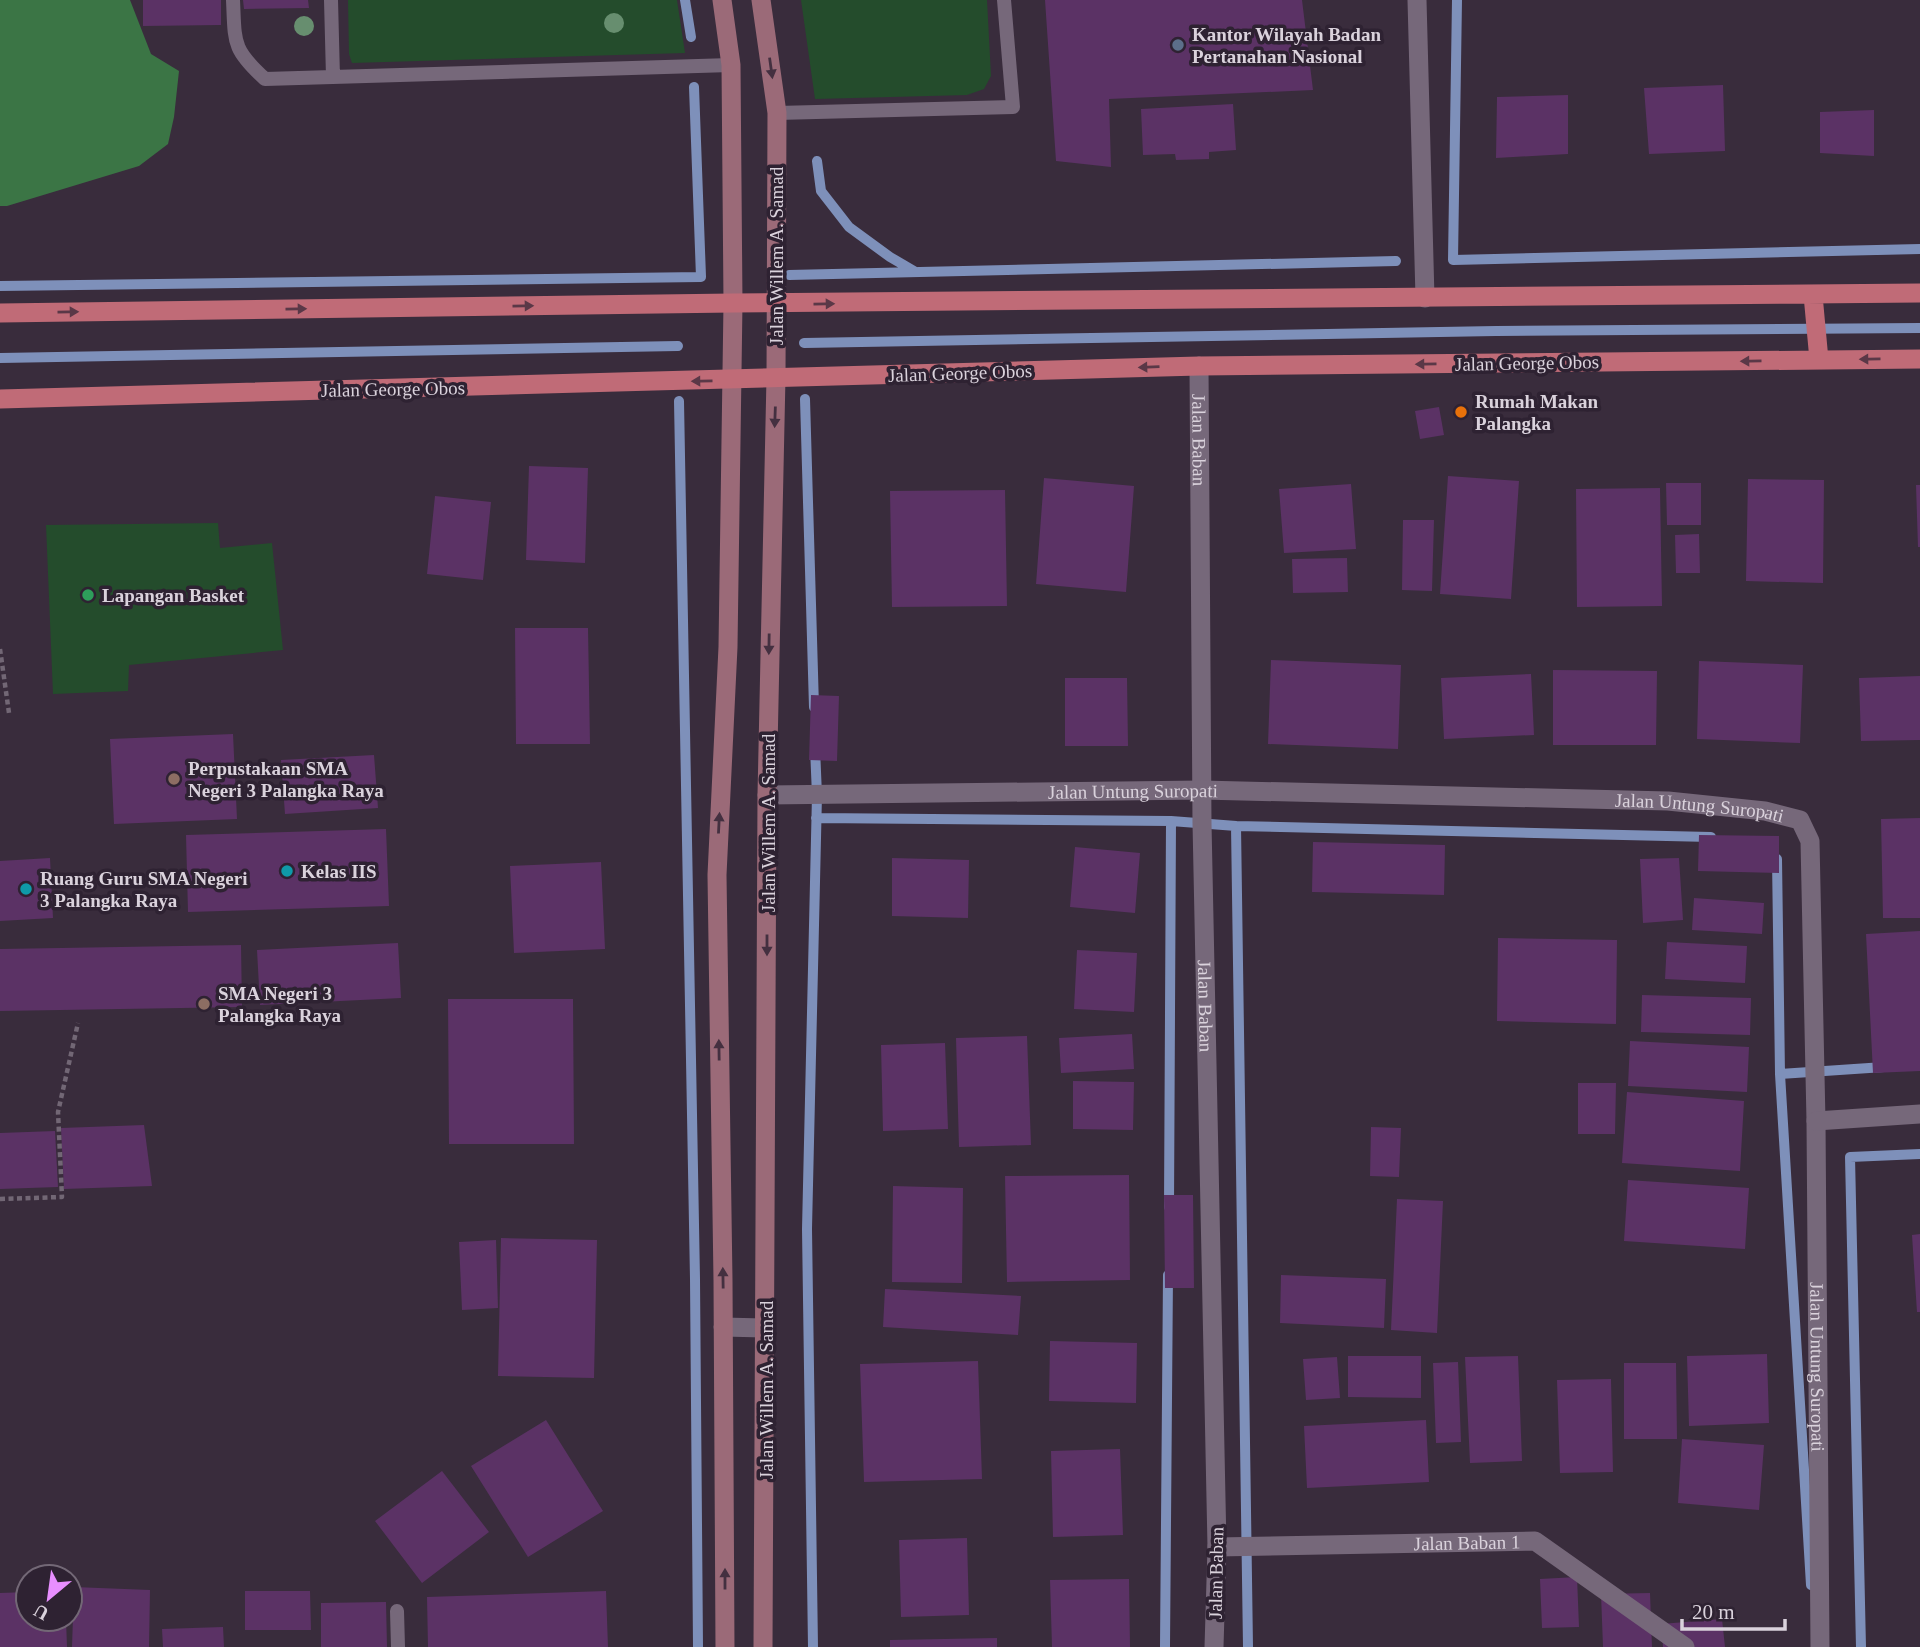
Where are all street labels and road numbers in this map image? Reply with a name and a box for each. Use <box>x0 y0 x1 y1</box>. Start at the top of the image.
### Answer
street label: Jalan Willem A. Samad <box>766 166 787 345</box>
street label: Jalan George Obos <box>1455 351 1599 375</box>
street label: Jalan George Obos <box>888 360 1032 386</box>
street label: Jalan George Obos <box>321 377 465 401</box>
street label: Jalan Baban <box>1189 394 1210 487</box>
street label: Jalan Willem A. Samad <box>758 733 779 912</box>
street label: Jalan Untung Suropati <box>1048 779 1218 802</box>
street label: Jalan Untung Suropati <box>1615 789 1786 826</box>
street label: Jalan Baban <box>1194 960 1217 1053</box>
street label: Jalan Untung Suropati <box>1807 1282 1829 1452</box>
street label: Jalan Willem A. Samad <box>756 1300 777 1479</box>
street label: Jalan Baban <box>1205 1526 1227 1619</box>
street label: Jalan Baban 1 <box>1413 1531 1520 1554</box>

